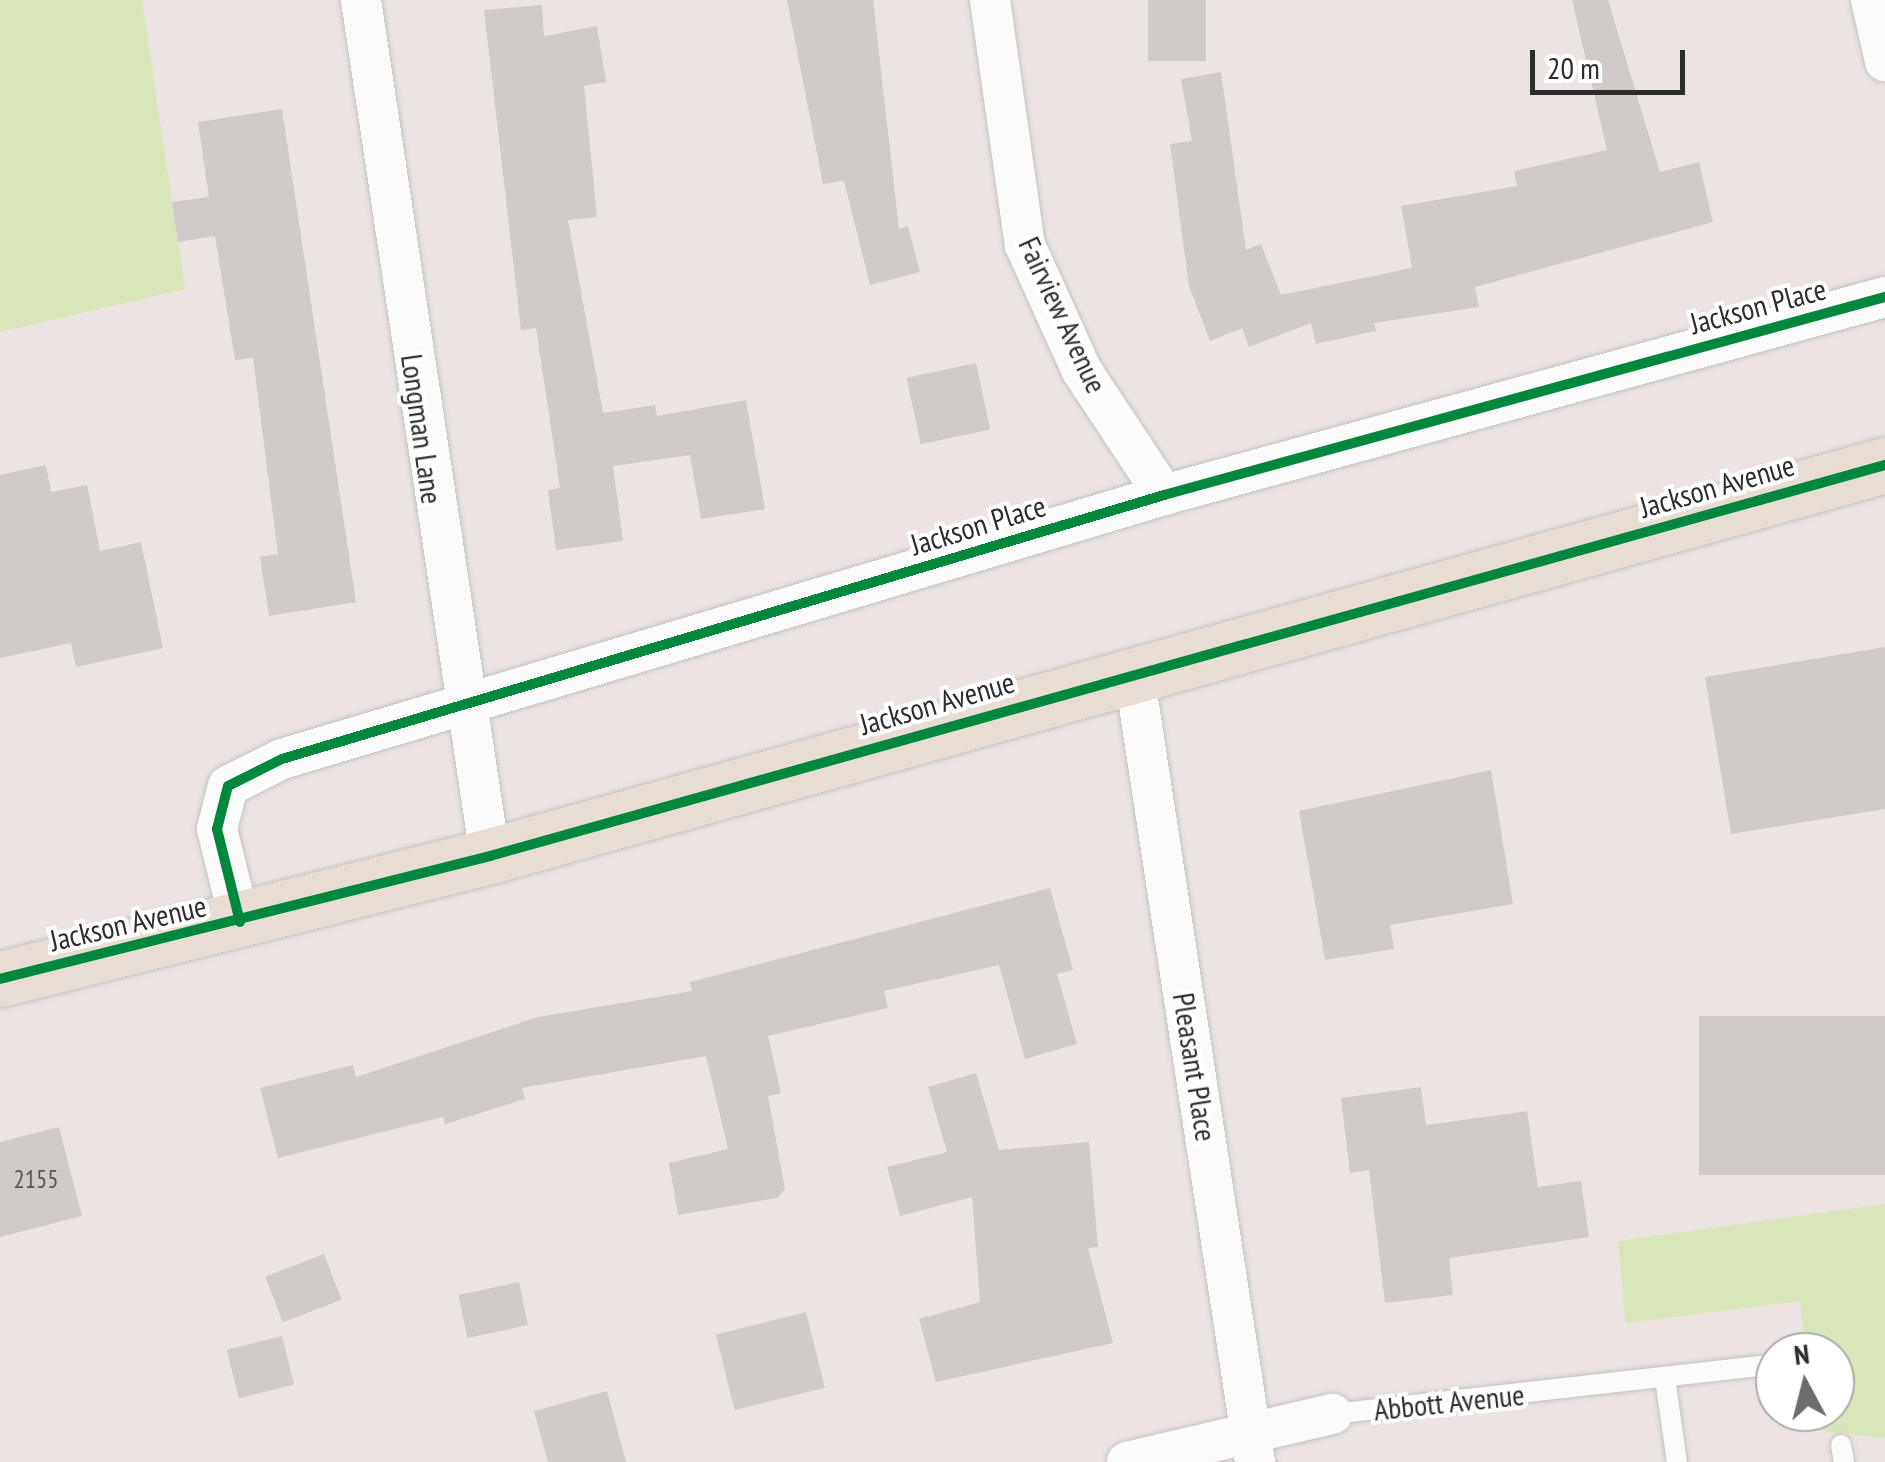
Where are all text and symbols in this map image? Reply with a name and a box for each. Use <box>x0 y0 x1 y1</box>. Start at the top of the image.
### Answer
scale bar <box>1535 30 1690 92</box>
text: 20 m <box>1547 48 1600 87</box>
street label: Fairview Avenue <box>1011 231 1115 399</box>
street label: Jackson Place <box>1686 271 1830 341</box>
street label: Longman Lane <box>394 352 450 506</box>
street label: Jackson Avenue <box>1635 447 1799 525</box>
street label: Jackson Place <box>906 487 1050 563</box>
street label: Jackson Avenue <box>855 664 1019 742</box>
street label: Jackson Avenue <box>46 887 210 959</box>
street label: Pleasant Place <box>1165 990 1225 1144</box>
house number: 2155 <box>14 1164 58 1194</box>
north arrow <box>1755 1332 1855 1432</box>
text: N <box>1792 1334 1811 1373</box>
street label: Abbott Avenue <box>1372 1376 1526 1428</box>

